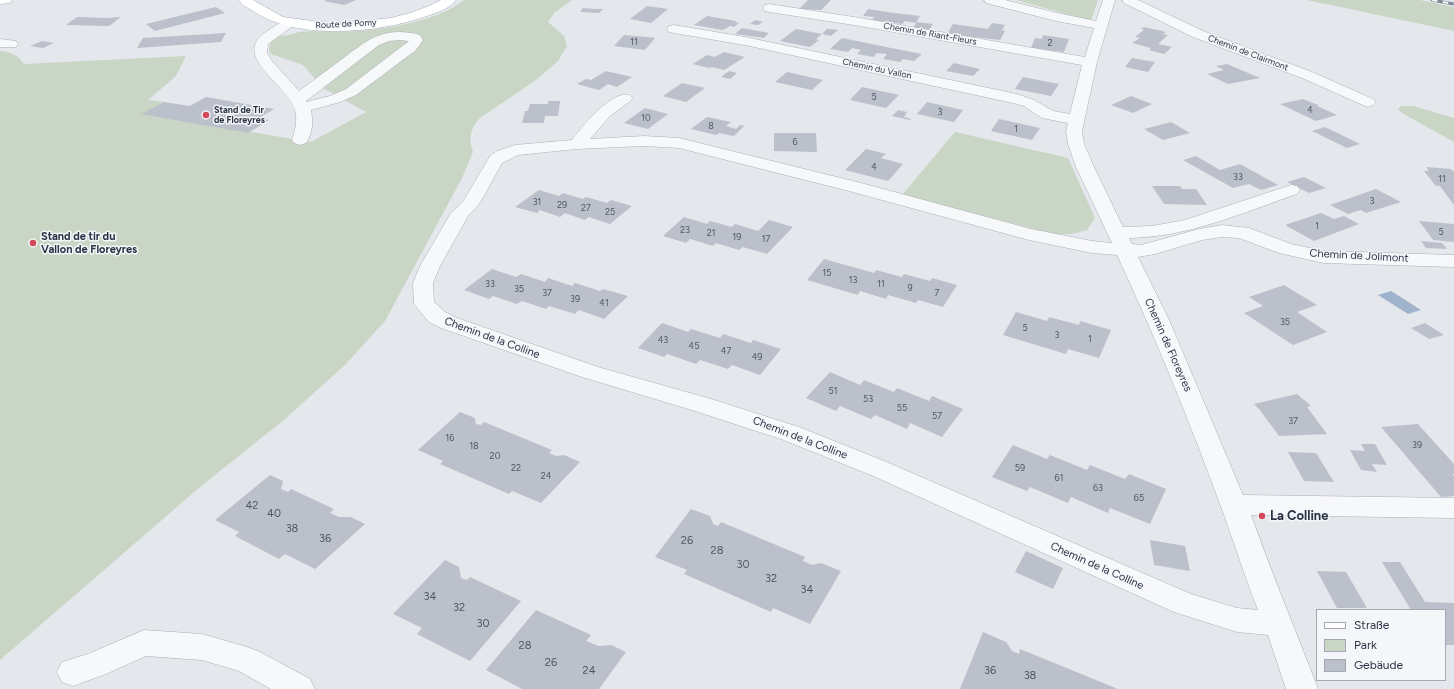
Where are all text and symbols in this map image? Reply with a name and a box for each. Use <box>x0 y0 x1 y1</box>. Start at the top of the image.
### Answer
street label: Route de Pomy <box>315 17 377 31</box>
street label: Chemin de Riant-Fleurs <box>883 20 977 48</box>
street label: Chemin de Clairmont <box>1206 33 1290 73</box>
house number: 11 <box>630 37 638 47</box>
house number: 2 <box>1047 38 1053 48</box>
street label: Chemin du Vallon <box>841 56 913 82</box>
house number: 5 <box>871 92 877 102</box>
place label: Stand de Tir de Floreyres <box>214 105 265 126</box>
house number: 4 <box>1307 105 1313 115</box>
house number: 3 <box>938 107 942 117</box>
marker: Stand de Tir de Floreyres <box>201 110 211 120</box>
house number: 10 <box>641 113 651 123</box>
house number: 8 <box>708 121 714 131</box>
house number: 1 <box>1014 124 1018 134</box>
house number: 6 <box>792 137 798 147</box>
house number: 4 <box>871 162 877 172</box>
house number: 33 <box>1233 172 1243 182</box>
house number: 11 <box>1438 174 1446 184</box>
house number: 3 <box>1370 196 1374 206</box>
house number: 31 <box>533 197 541 207</box>
house number: 29 <box>557 200 567 210</box>
house number: 27 <box>581 203 591 213</box>
house number: 25 <box>605 207 615 217</box>
house number: 1 <box>1315 221 1319 231</box>
house number: 23 <box>680 225 690 235</box>
house number: 5 <box>1438 227 1444 237</box>
house number: 21 <box>707 228 715 238</box>
place label: Stand de tir du Vallon de Floreyres <box>41 230 137 256</box>
house number: 19 <box>733 232 741 242</box>
house number: 17 <box>762 234 770 244</box>
marker: Stand de tir du Vallon de Floreyres <box>28 238 38 248</box>
street label: Chemin de Jolimont <box>1309 247 1409 265</box>
house number: 15 <box>823 268 831 278</box>
house number: 13 <box>849 275 857 285</box>
house number: 33 <box>485 279 495 289</box>
house number: 11 <box>877 279 885 289</box>
house number: 9 <box>907 283 913 293</box>
house number: 35 <box>514 284 524 294</box>
house number: 37 <box>542 288 552 298</box>
house number: 7 <box>935 288 939 298</box>
house number: 39 <box>570 294 580 304</box>
street label: Chemin de Floreyres <box>1141 296 1195 394</box>
house number: 41 <box>599 298 609 308</box>
street label: Chemin de la Colline <box>442 315 542 361</box>
house number: 35 <box>1280 317 1290 327</box>
house number: 5 <box>1022 323 1028 333</box>
house number: 3 <box>1055 330 1059 340</box>
house number: 1 <box>1088 334 1092 344</box>
house number: 43 <box>658 335 668 345</box>
house number: 45 <box>689 341 699 351</box>
house number: 47 <box>721 346 731 356</box>
house number: 49 <box>752 352 762 362</box>
house number: 51 <box>829 386 837 396</box>
house number: 53 <box>863 394 873 404</box>
house number: 55 <box>897 403 907 413</box>
house number: 57 <box>932 411 942 421</box>
street label: Chemin de la Colline <box>751 414 849 462</box>
house number: 37 <box>1288 416 1298 426</box>
house number: 16 <box>446 433 454 443</box>
house number: 39 <box>1412 440 1422 450</box>
house number: 18 <box>469 441 479 451</box>
house number: 20 <box>490 451 500 461</box>
house number: 22 <box>511 463 521 473</box>
house number: 59 <box>1015 463 1025 473</box>
house number: 24 <box>541 471 551 481</box>
house number: 61 <box>1055 473 1063 483</box>
house number: 63 <box>1093 483 1103 493</box>
house number: 65 <box>1134 493 1144 503</box>
house number: 42 <box>246 499 258 513</box>
house number: 40 <box>267 507 281 521</box>
place label: La Colline <box>1270 508 1328 524</box>
marker: La Colline <box>1257 511 1267 521</box>
house number: 38 <box>286 522 298 536</box>
house number: 36 <box>319 532 331 546</box>
house number: 26 <box>681 534 693 548</box>
street label: Chemin de la Colline <box>1048 540 1146 592</box>
house number: 28 <box>711 544 723 558</box>
house number: 30 <box>736 558 750 572</box>
house number: 32 <box>765 572 777 586</box>
house number: 34 <box>801 583 813 597</box>
house number: 34 <box>424 590 436 604</box>
house number: 32 <box>453 601 465 615</box>
legend <box>1316 609 1446 681</box>
house number: 30 <box>476 617 490 631</box>
text: Straße <box>1354 618 1389 632</box>
text: Park <box>1354 638 1377 652</box>
house number: 28 <box>519 639 531 653</box>
house number: 26 <box>545 656 557 670</box>
text: Gebäude <box>1354 658 1403 672</box>
house number: 24 <box>583 664 595 678</box>
house number: 36 <box>984 664 996 678</box>
house number: 38 <box>1024 669 1036 683</box>

